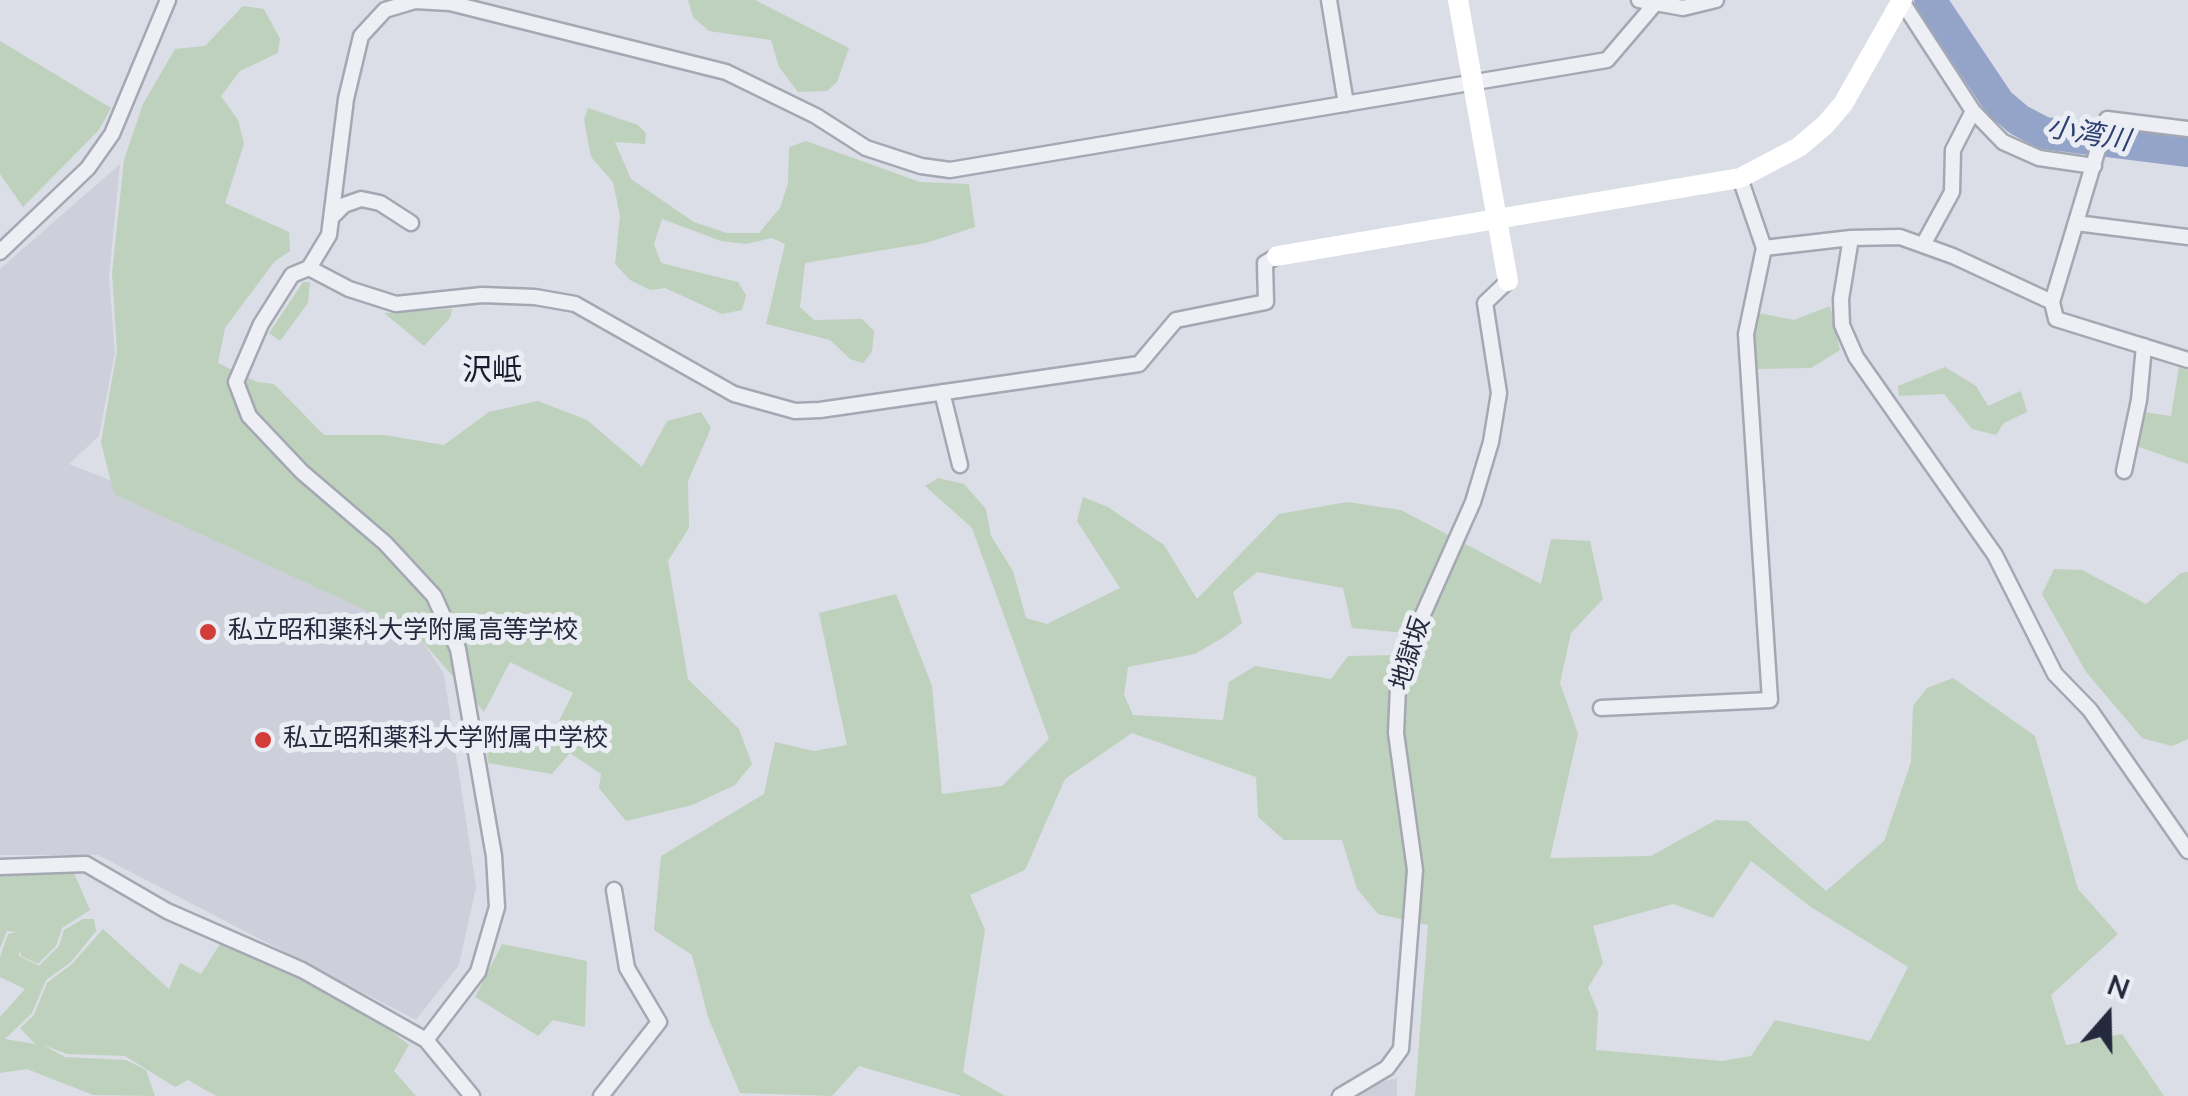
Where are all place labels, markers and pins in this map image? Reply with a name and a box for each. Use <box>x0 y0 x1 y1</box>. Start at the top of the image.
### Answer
place label: 私立昭和薬科大学附属高等学校 <box>228 617 578 647</box>
marker: 私立昭和薬科大学附属高等学校 <box>197 621 219 643</box>
place label: 私立昭和薬科大学附属中学校 <box>283 725 608 755</box>
marker: 私立昭和薬科大学附属中学校 <box>252 729 274 751</box>

